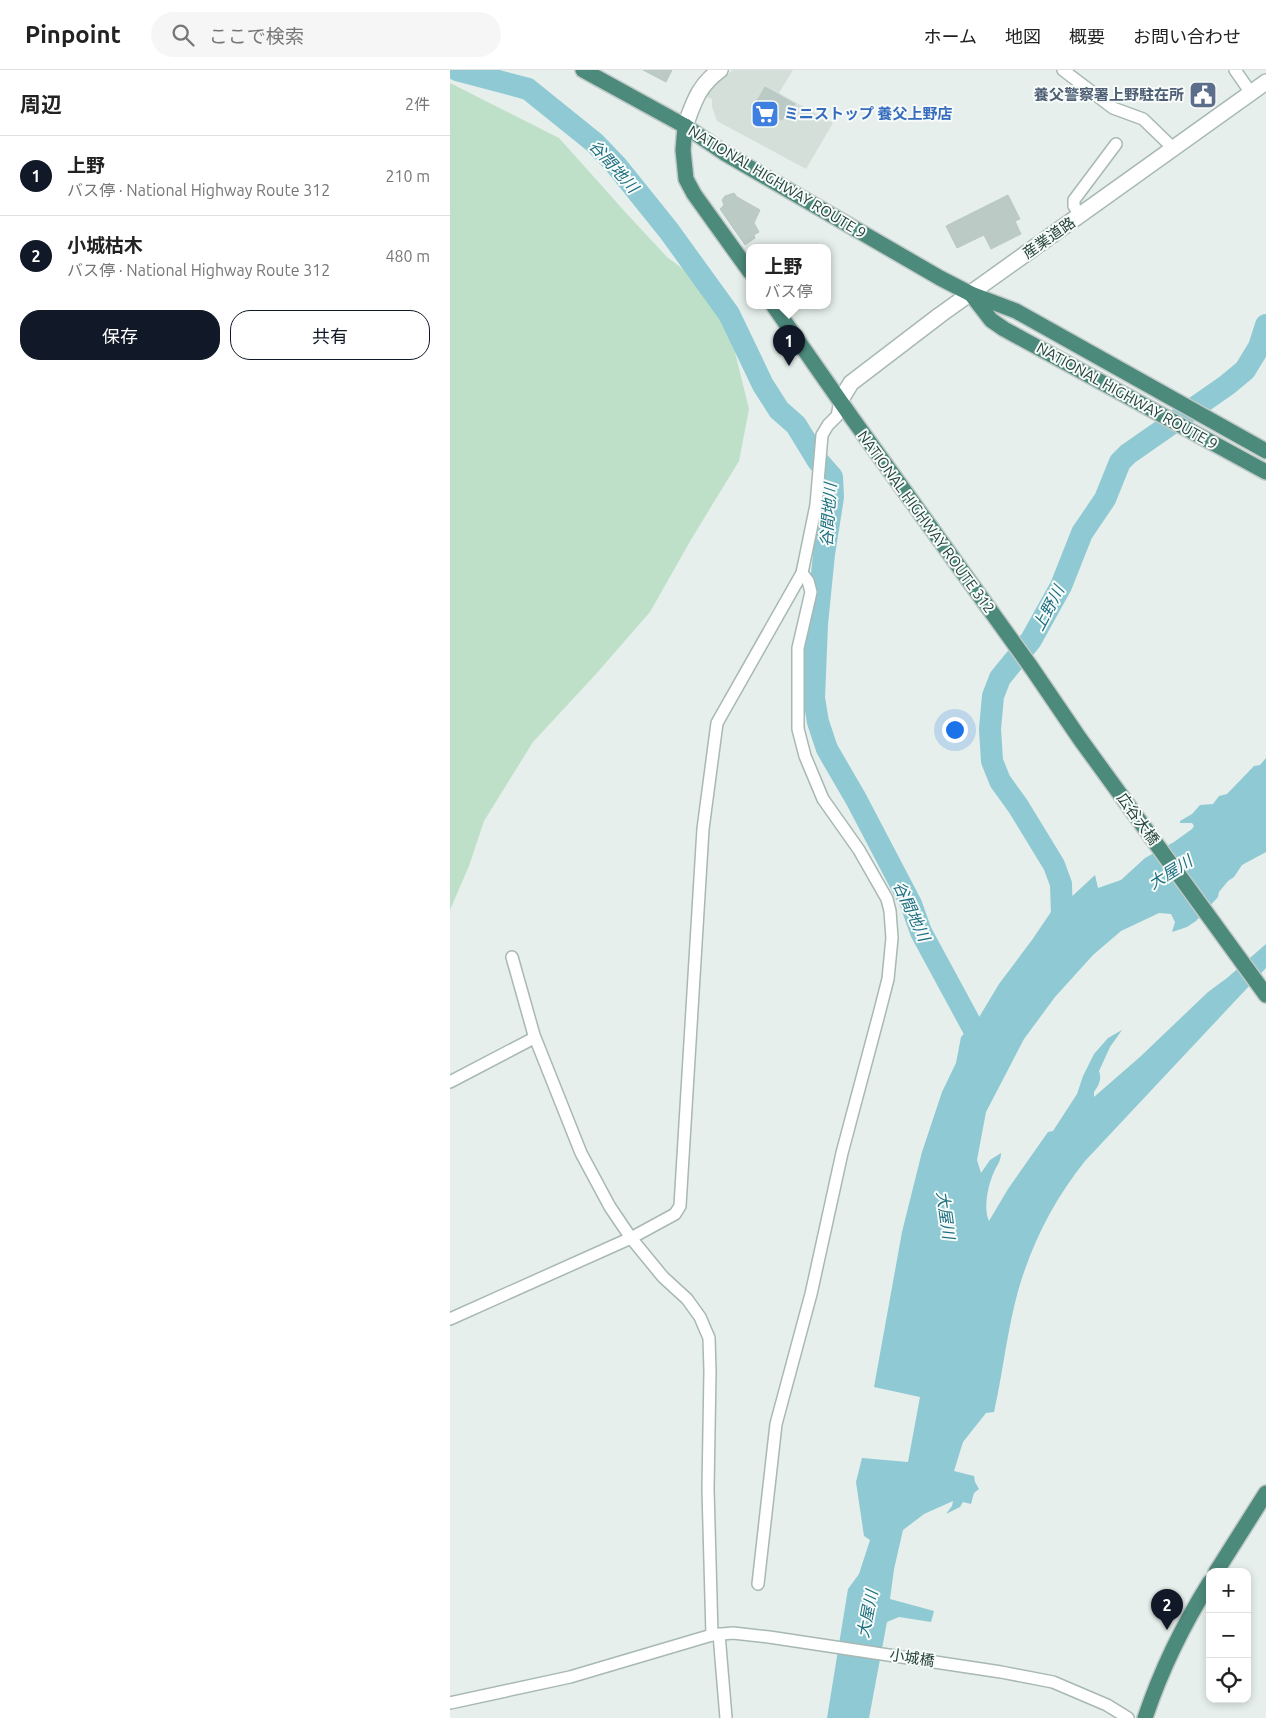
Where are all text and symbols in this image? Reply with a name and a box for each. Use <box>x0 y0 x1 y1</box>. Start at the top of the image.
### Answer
search box <box>151 12 501 57</box>
text: Pinpoint <box>25 21 121 48</box>
icon: search <box>169 21 197 49</box>
text: ここで検索 <box>209 25 304 47</box>
text: ホーム <box>924 26 977 46</box>
text: 地図 <box>1005 26 1041 46</box>
text: 概要 <box>1069 26 1105 46</box>
text: お問い合わせ <box>1133 26 1241 46</box>
public building icon: 養父警察署上野駐在所 <box>1188 80 1218 110</box>
place label: 養父警察署上野駐在所 <box>1034 86 1184 103</box>
text: 周辺 <box>20 92 62 116</box>
text: 2件 <box>405 95 430 113</box>
supermarket icon: ミニストップ 養父上野店 <box>750 99 780 129</box>
place label: ミニストップ 養父上野店 <box>784 105 953 122</box>
street label: NATIONAL HIGHWAY ROUTE 9 <box>685 122 869 241</box>
water label: 谷間地川 <box>586 136 643 197</box>
text: 上野 <box>67 154 105 176</box>
text: 1 <box>31 167 41 185</box>
text: 210 m <box>385 167 430 185</box>
text: バス停 · National Highway Route 312 <box>67 181 330 199</box>
street label: 産業道路 <box>1019 213 1078 262</box>
text: 小城枯木 <box>67 234 143 256</box>
popup <box>746 244 831 309</box>
text: 2 <box>31 247 41 265</box>
text: 480 m <box>385 247 430 265</box>
text: 上野 <box>764 255 803 277</box>
text: バス停 · National Highway Route 312 <box>67 261 330 279</box>
text: バス停 <box>764 282 813 300</box>
button: 保存 <box>20 310 220 360</box>
button: 共有 <box>230 310 430 360</box>
pin: 1 <box>773 325 805 366</box>
street label: NATIONAL HIGHWAY ROUTE 9 <box>1034 339 1221 452</box>
street label: NATIONAL HIGHWAY ROUTE 312 <box>855 427 998 616</box>
water label: 谷間地川 <box>817 480 839 548</box>
water label: 上野川 <box>1029 581 1068 633</box>
your location <box>942 717 968 743</box>
street label: 広谷大橋 <box>1114 789 1163 848</box>
water label: 大屋川 <box>1145 851 1197 892</box>
water label: 谷間地川 <box>890 878 935 946</box>
water label: 大屋川 <box>934 1190 959 1242</box>
map controls <box>1206 1568 1251 1703</box>
button: + <box>1206 1568 1251 1613</box>
water label: 大屋川 <box>854 1587 881 1639</box>
pin: 2 <box>1151 1589 1183 1630</box>
button: − <box>1206 1613 1251 1658</box>
street label: 小城橋 <box>889 1646 936 1669</box>
button: locate <box>1206 1658 1251 1703</box>

